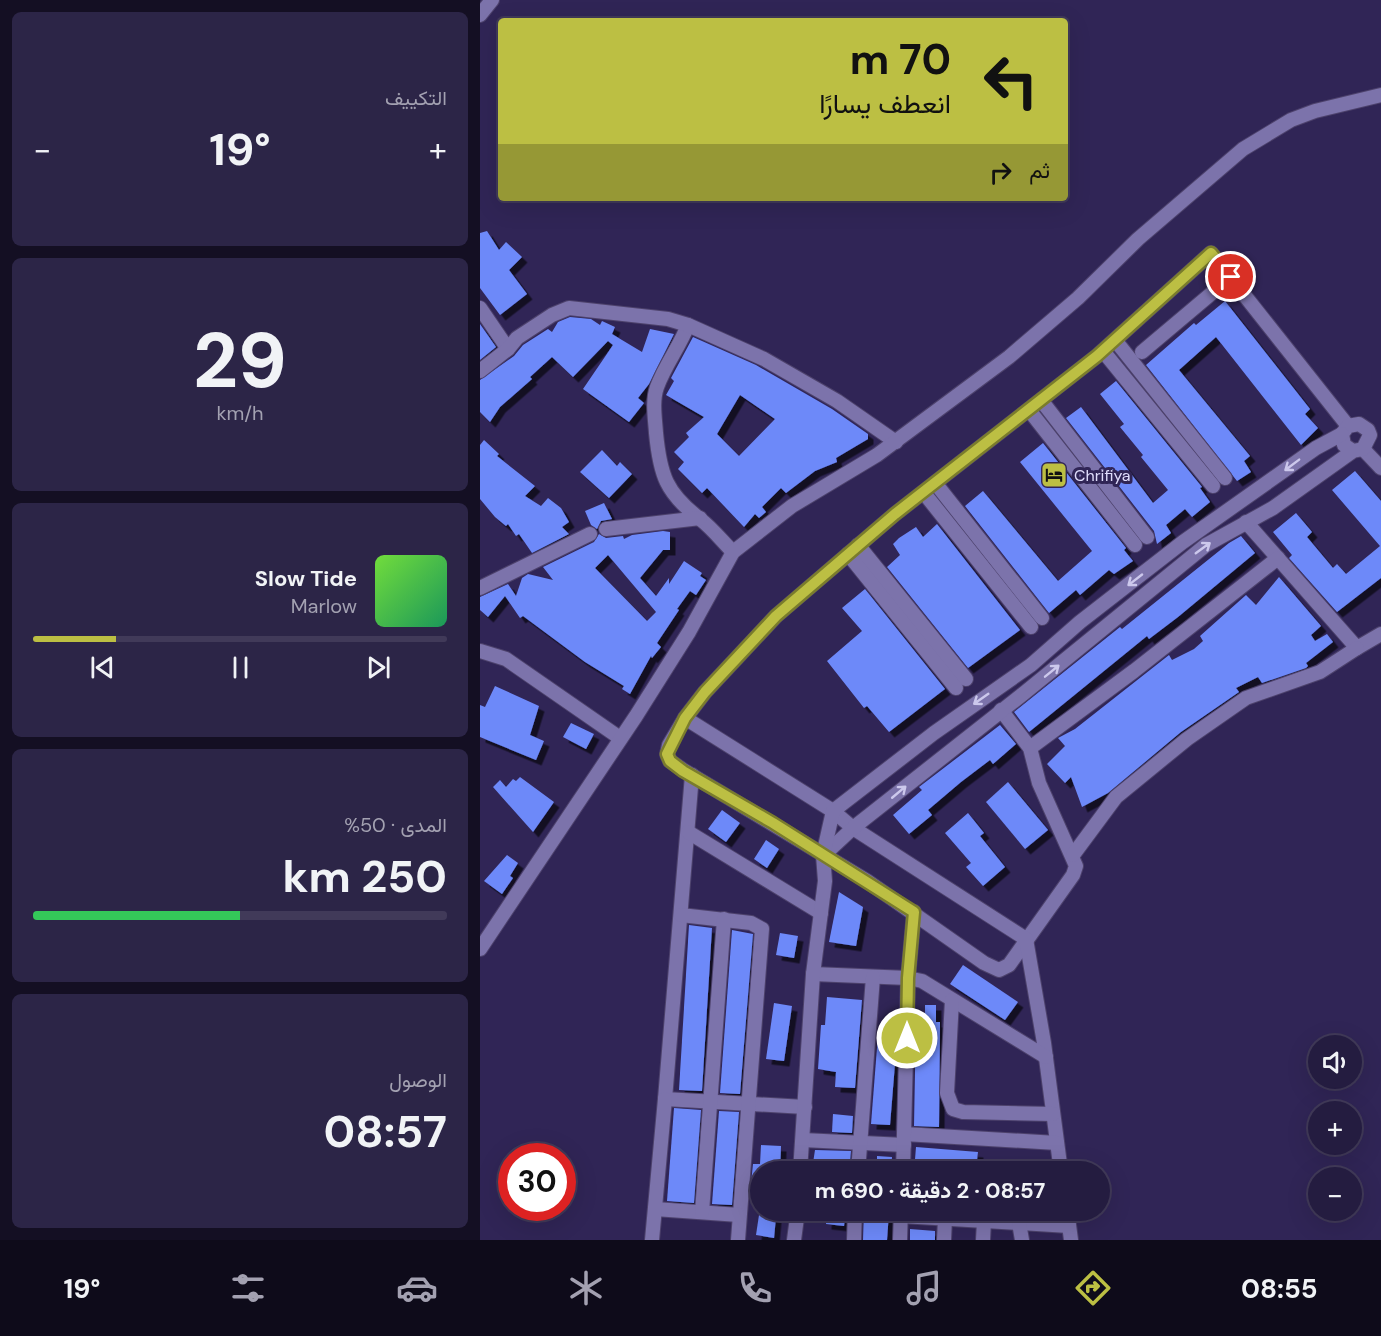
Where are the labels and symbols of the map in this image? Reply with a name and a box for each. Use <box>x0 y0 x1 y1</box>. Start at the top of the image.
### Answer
pin <box>1205 251 1256 302</box>
one-way arrow <box>1285 458 1301 471</box>
hotel icon: Chrifiya <box>1039 460 1069 490</box>
place label: Chrifiya <box>1074 465 1131 486</box>
one-way arrow <box>1195 542 1211 554</box>
one-way arrow <box>1127 573 1143 586</box>
one-way arrow <box>1044 665 1060 678</box>
one-way arrow <box>974 693 990 705</box>
one-way arrow <box>891 785 906 799</box>
position arrow <box>875 1006 939 1070</box>
speed limit sign: 30 <box>498 1143 576 1221</box>

